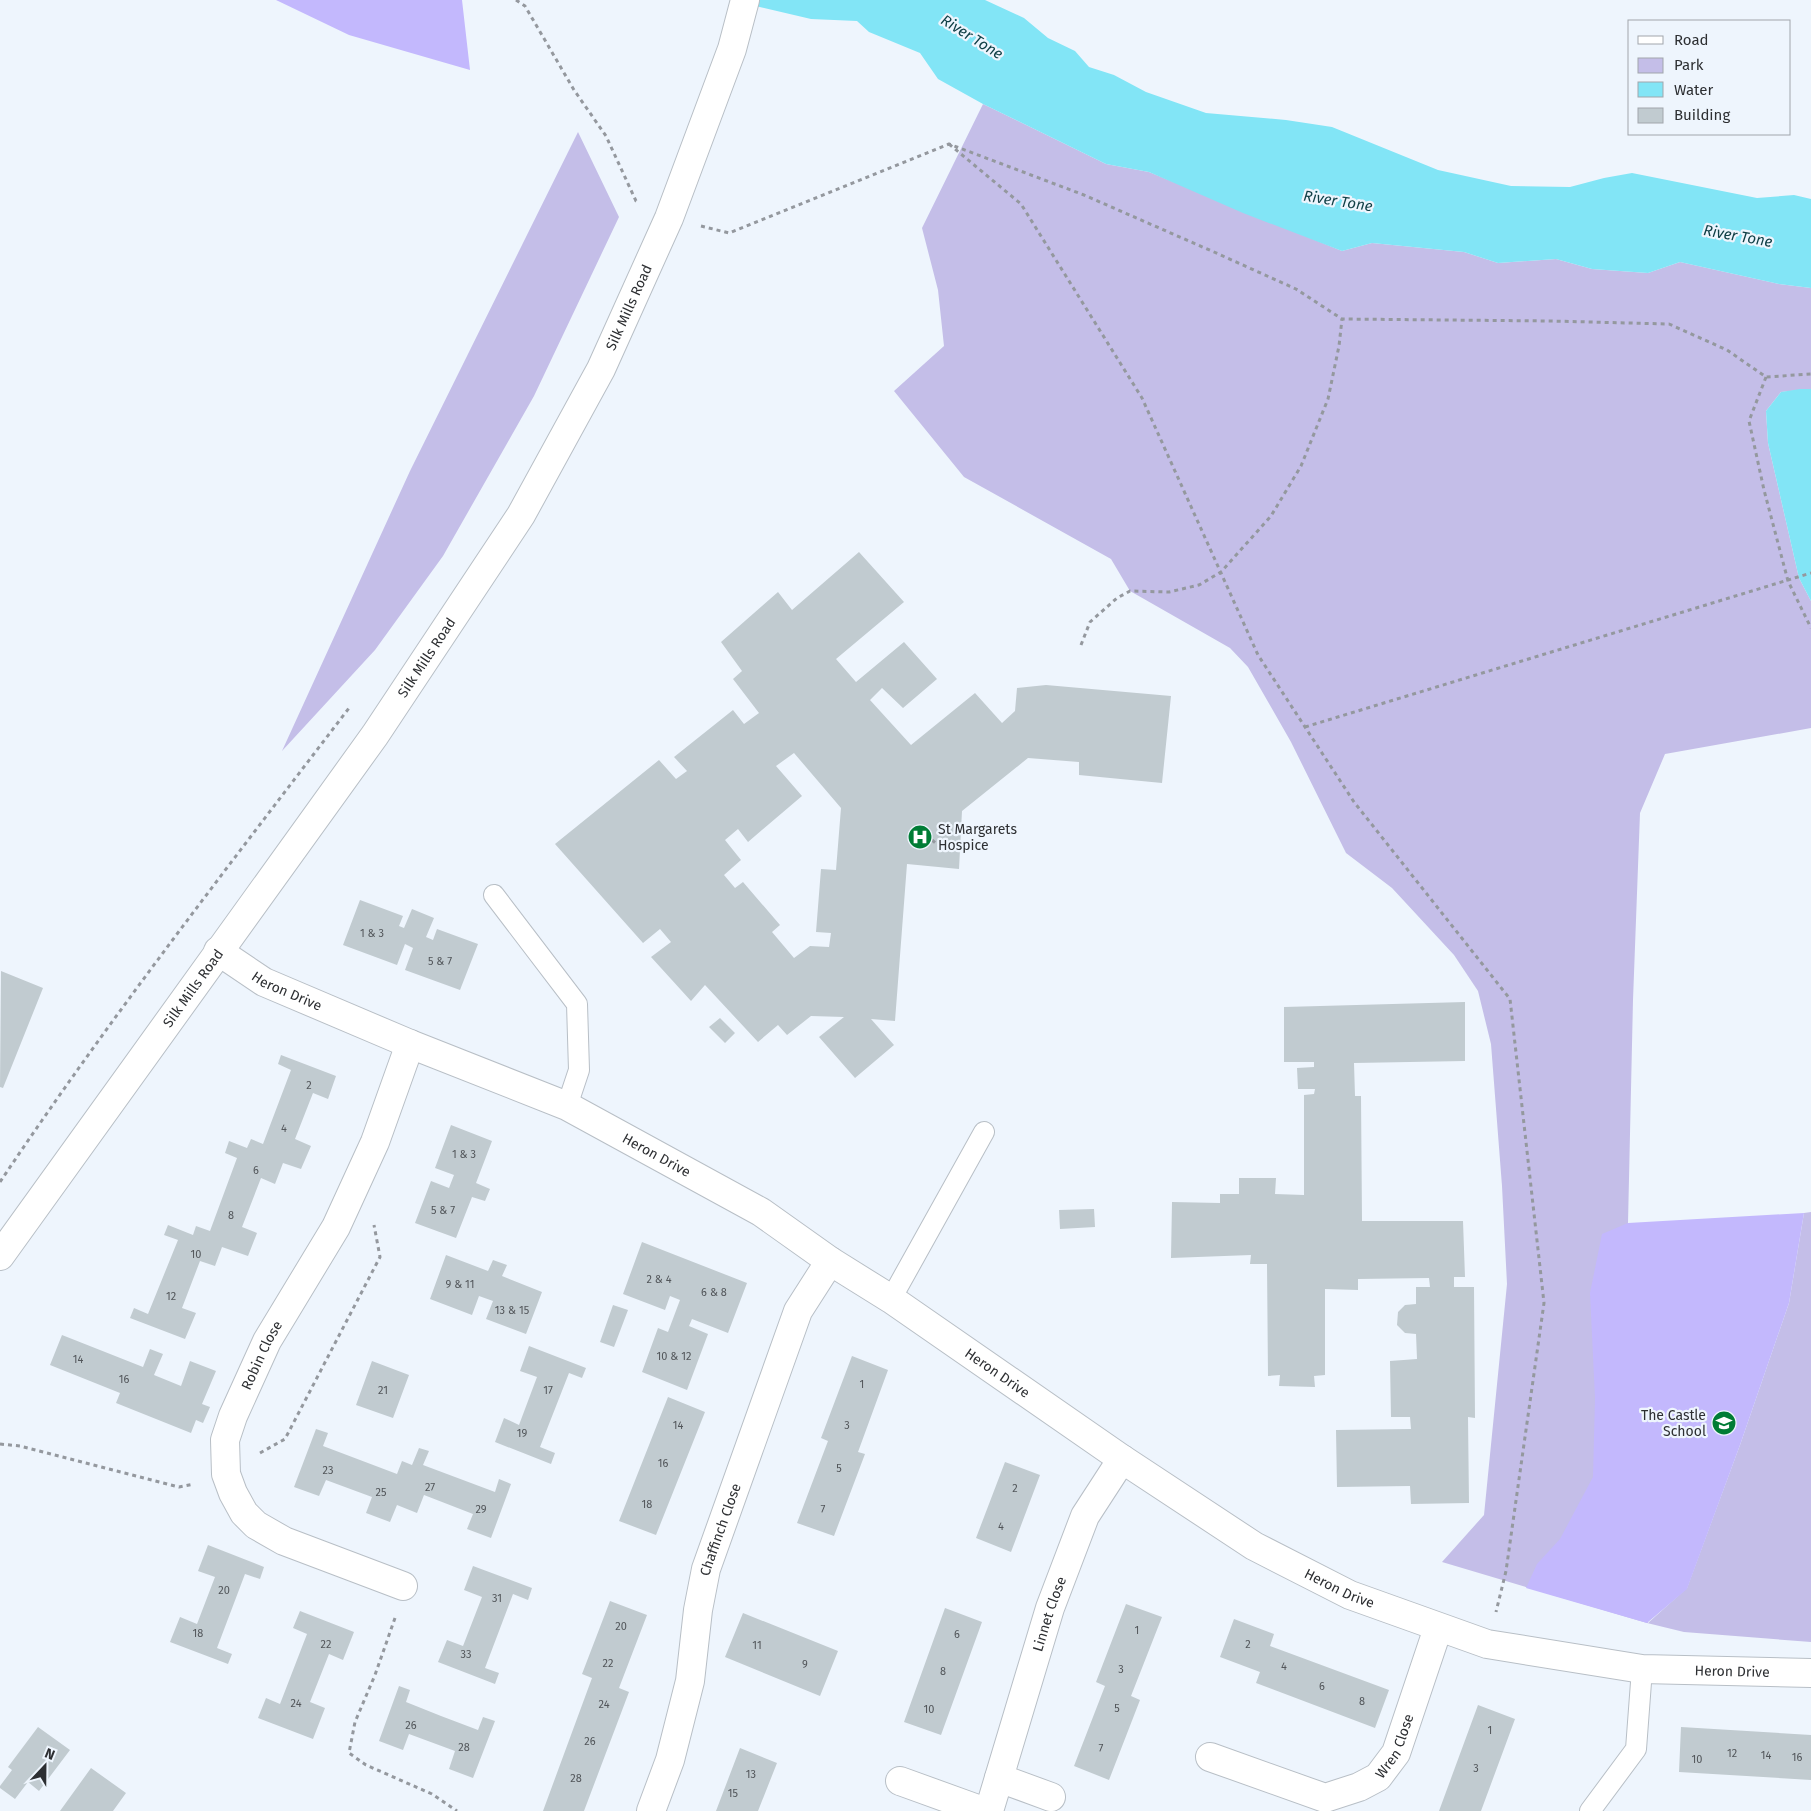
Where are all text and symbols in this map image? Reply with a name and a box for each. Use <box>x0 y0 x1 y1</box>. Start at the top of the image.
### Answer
water label: River Tone <box>938 11 1007 63</box>
legend <box>1628 20 1791 135</box>
text: Road <box>1674 31 1709 49</box>
text: Park <box>1674 56 1704 74</box>
text: Water <box>1674 81 1713 99</box>
text: Building <box>1674 106 1730 124</box>
water label: River Tone <box>1302 187 1374 215</box>
water label: River Tone <box>1702 221 1774 251</box>
street label: Silk Mills Road <box>602 262 655 353</box>
street label: Silk Mills Road <box>394 614 459 701</box>
place label: St Margarets Hospice <box>938 821 1017 854</box>
hospital icon: St Margarets Hospice <box>907 824 933 850</box>
house number: 1 & 3 <box>360 927 384 940</box>
street label: Silk Mills Road <box>159 946 227 1031</box>
house number: 5 & 7 <box>428 955 452 968</box>
street label: Heron Drive <box>248 968 324 1014</box>
house number: 2 <box>306 1079 312 1092</box>
house number: 4 <box>281 1122 287 1135</box>
street label: Heron Drive <box>620 1129 694 1180</box>
house number: 1 & 3 <box>452 1148 476 1161</box>
house number: 6 <box>253 1164 259 1177</box>
house number: 5 & 7 <box>431 1204 455 1217</box>
house number: 8 <box>228 1209 234 1222</box>
house number: 10 <box>191 1248 201 1261</box>
house number: 2 & 4 <box>646 1273 672 1286</box>
house number: 9 & 11 <box>446 1278 475 1291</box>
house number: 6 & 8 <box>701 1286 727 1299</box>
house number: 12 <box>166 1290 176 1303</box>
house number: 13 & 15 <box>495 1304 530 1317</box>
street label: Robin Close <box>238 1318 286 1392</box>
street label: Heron Drive <box>962 1344 1033 1401</box>
house number: 10 & 12 <box>657 1350 691 1363</box>
house number: 14 <box>73 1353 83 1366</box>
house number: 16 <box>119 1373 129 1386</box>
house number: 1 <box>860 1378 864 1391</box>
house number: 21 <box>378 1384 388 1397</box>
house number: 17 <box>543 1384 553 1397</box>
place label: The Castle School <box>1641 1407 1706 1440</box>
school or university icon: The Castle School <box>1711 1410 1737 1436</box>
house number: 14 <box>673 1419 683 1432</box>
house number: 3 <box>844 1419 850 1432</box>
house number: 19 <box>517 1427 527 1440</box>
house number: 16 <box>658 1457 668 1470</box>
house number: 5 <box>836 1462 842 1475</box>
house number: 23 <box>323 1464 333 1477</box>
house number: 27 <box>425 1481 435 1494</box>
street label: Chaffinch Close <box>696 1481 744 1577</box>
house number: 2 <box>1012 1482 1018 1495</box>
house number: 25 <box>376 1486 387 1499</box>
house number: 18 <box>642 1498 652 1511</box>
house number: 29 <box>475 1503 487 1516</box>
house number: 7 <box>821 1503 826 1516</box>
house number: 4 <box>998 1520 1004 1533</box>
street label: Heron Drive <box>1302 1565 1377 1612</box>
street label: Linnet Close <box>1029 1574 1070 1653</box>
house number: 20 <box>218 1584 230 1597</box>
house number: 31 <box>492 1592 502 1605</box>
house number: 20 <box>615 1620 627 1633</box>
house number: 1 <box>1135 1624 1139 1637</box>
house number: 18 <box>193 1627 203 1640</box>
house number: 6 <box>954 1628 960 1641</box>
house number: 22 <box>321 1638 331 1651</box>
house number: 2 <box>1245 1638 1251 1651</box>
house number: 11 <box>752 1639 762 1652</box>
house number: 33 <box>461 1648 471 1661</box>
house number: 22 <box>603 1657 613 1670</box>
house number: 9 <box>802 1658 808 1671</box>
house number: 4 <box>1281 1660 1287 1673</box>
street label: Heron Drive <box>1694 1662 1770 1681</box>
house number: 3 <box>1118 1663 1124 1676</box>
house number: 8 <box>940 1665 946 1678</box>
house number: 6 <box>1319 1680 1325 1693</box>
house number: 8 <box>1359 1695 1365 1708</box>
house number: 24 <box>291 1697 302 1710</box>
house number: 24 <box>599 1698 610 1711</box>
house number: 5 <box>1114 1702 1120 1715</box>
house number: 10 <box>924 1703 934 1716</box>
street label: Wren Close <box>1372 1712 1417 1782</box>
house number: 26 <box>405 1719 417 1732</box>
house number: 1 <box>1488 1724 1492 1737</box>
house number: 26 <box>584 1735 596 1748</box>
north arrow <box>20 1741 70 1791</box>
house number: 28 <box>458 1741 470 1754</box>
house number: 7 <box>1099 1742 1104 1755</box>
text: N <box>42 1745 57 1764</box>
house number: 12 <box>1727 1747 1737 1760</box>
house number: 14 <box>1761 1749 1771 1762</box>
house number: 16 <box>1792 1751 1802 1764</box>
house number: 10 <box>1692 1753 1702 1766</box>
house number: 3 <box>1473 1762 1479 1775</box>
house number: 13 <box>746 1768 756 1781</box>
house number: 28 <box>570 1772 582 1785</box>
house number: 15 <box>728 1787 739 1800</box>

